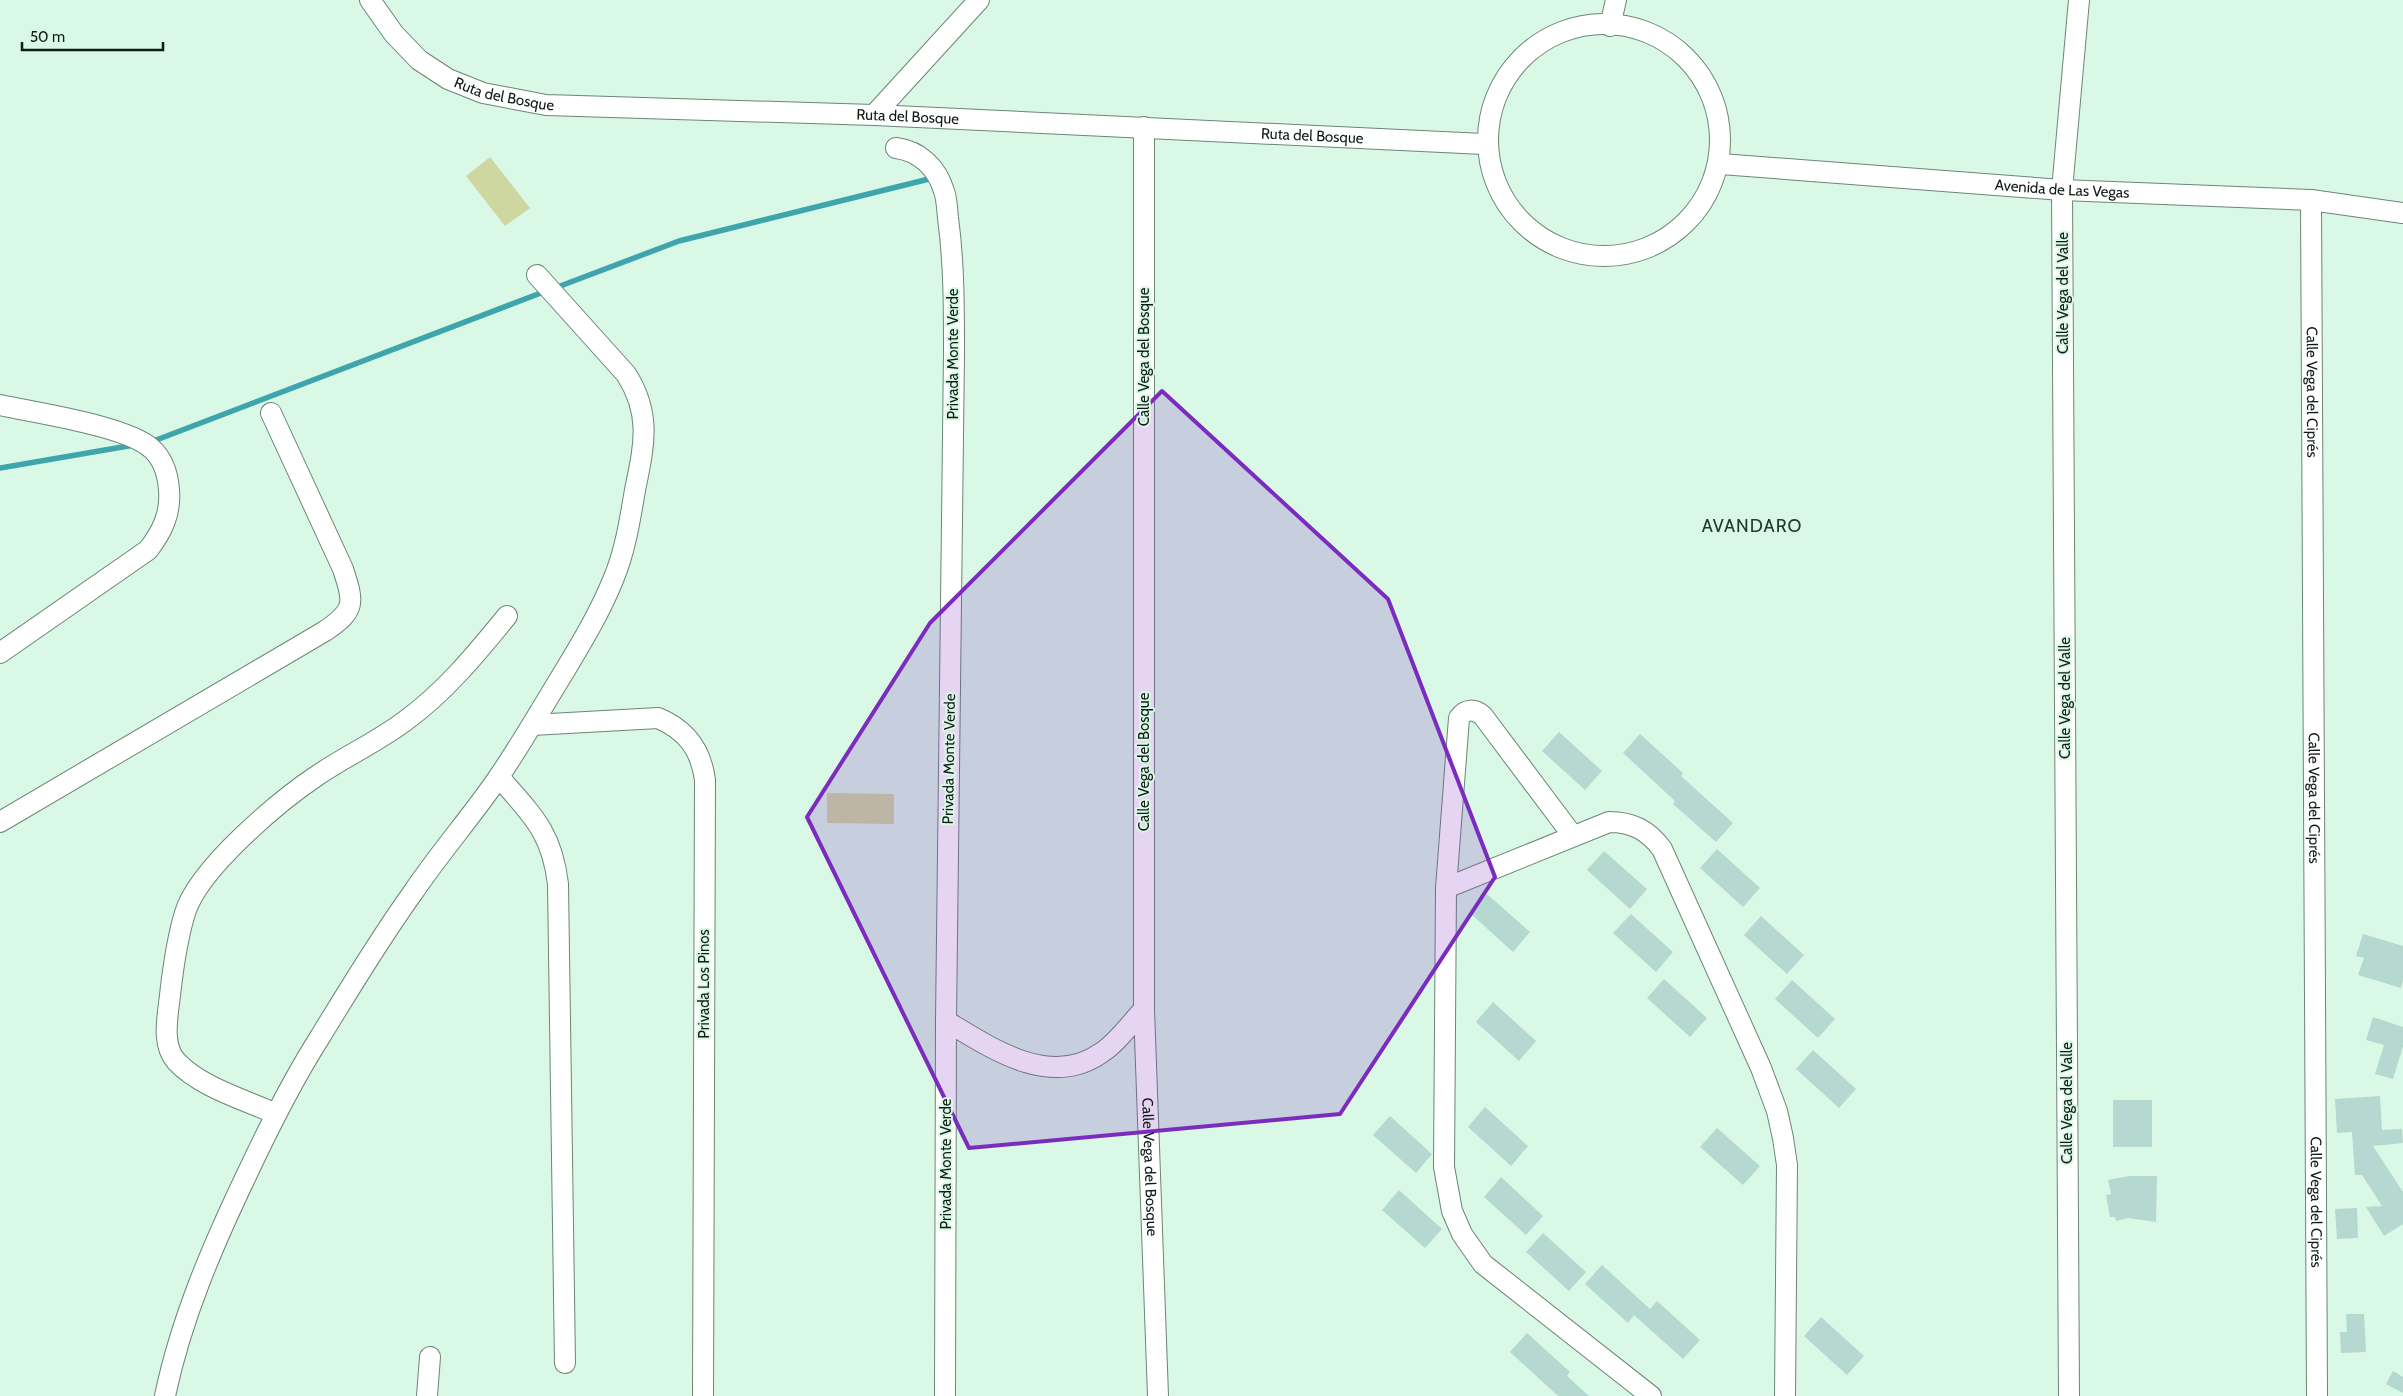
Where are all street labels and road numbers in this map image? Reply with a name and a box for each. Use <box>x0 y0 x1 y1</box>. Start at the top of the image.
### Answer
street label: Ruta del Bosque <box>451 73 555 114</box>
street label: Ruta del Bosque <box>856 105 960 128</box>
street label: Ruta del Bosque <box>1260 124 1364 147</box>
street label: Avenida de Las Vegas <box>1994 176 2130 202</box>
street label: Calle Vega del Valle <box>2054 232 2072 354</box>
street label: Calle Vega del Bosque <box>1135 287 1153 426</box>
street label: Privada Monte Verde <box>944 288 962 419</box>
street label: Calle Vega del Ciprés <box>2303 326 2321 458</box>
street label: Calle Vega del Valle <box>2056 637 2074 759</box>
street label: Calle Vega del Bosque <box>1135 692 1153 831</box>
street label: Privada Monte Verde <box>939 693 959 825</box>
street label: Calle Vega del Ciprés <box>2305 732 2323 864</box>
street label: Privada Los Pinos <box>695 929 713 1039</box>
street label: Calle Vega del Valle <box>2058 1042 2076 1164</box>
street label: Calle Vega del Bosque <box>1138 1097 1161 1237</box>
street label: Privada Monte Verde <box>937 1098 955 1229</box>
street label: Calle Vega del Ciprés <box>2307 1136 2325 1268</box>

